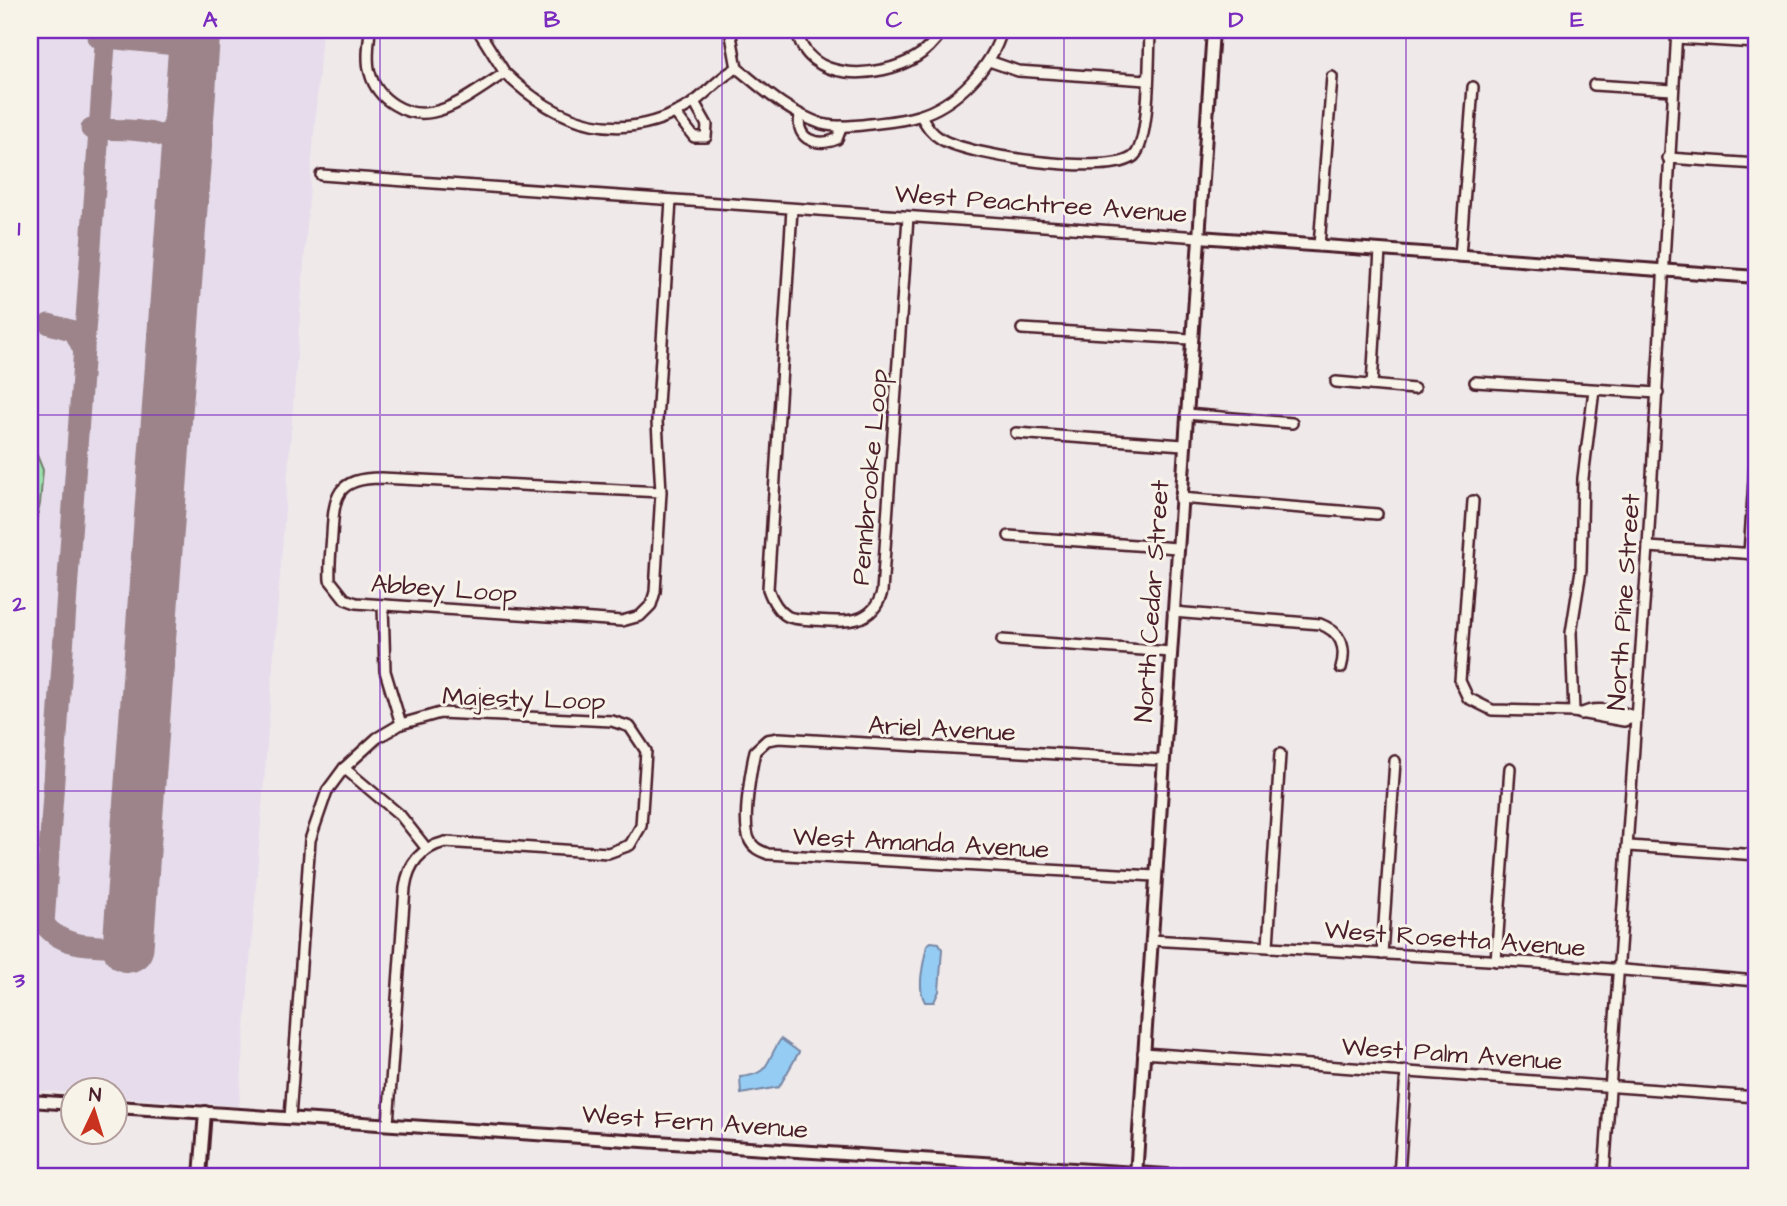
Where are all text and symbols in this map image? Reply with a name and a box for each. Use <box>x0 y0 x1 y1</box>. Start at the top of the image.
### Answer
text: A <box>203 4 218 36</box>
text: B <box>544 4 561 36</box>
text: C <box>886 4 903 36</box>
text: D <box>1229 4 1244 36</box>
text: E <box>1570 4 1584 36</box>
street label: West Peachtree Avenue <box>893 176 1189 232</box>
text: 1 <box>18 212 21 244</box>
street label: Pennbrooke Loop <box>843 367 897 587</box>
street label: North Cedar Street <box>1126 478 1178 724</box>
street label: North Pine Street <box>1598 492 1650 712</box>
street label: Abbey Loop <box>370 566 518 614</box>
text: 2 <box>11 588 26 620</box>
street label: Majesty Loop <box>442 678 606 722</box>
street label: Ariel Avenue <box>867 707 1017 751</box>
street label: West Amanda Avenue <box>792 818 1050 868</box>
street label: West Rosetta Avenue <box>1323 912 1587 966</box>
text: 3 <box>12 964 25 996</box>
street label: West Palm Avenue <box>1340 1028 1564 1080</box>
north arrow <box>60 1076 130 1146</box>
text: N <box>88 1082 102 1109</box>
street label: West Fern Avenue <box>581 1096 809 1148</box>

